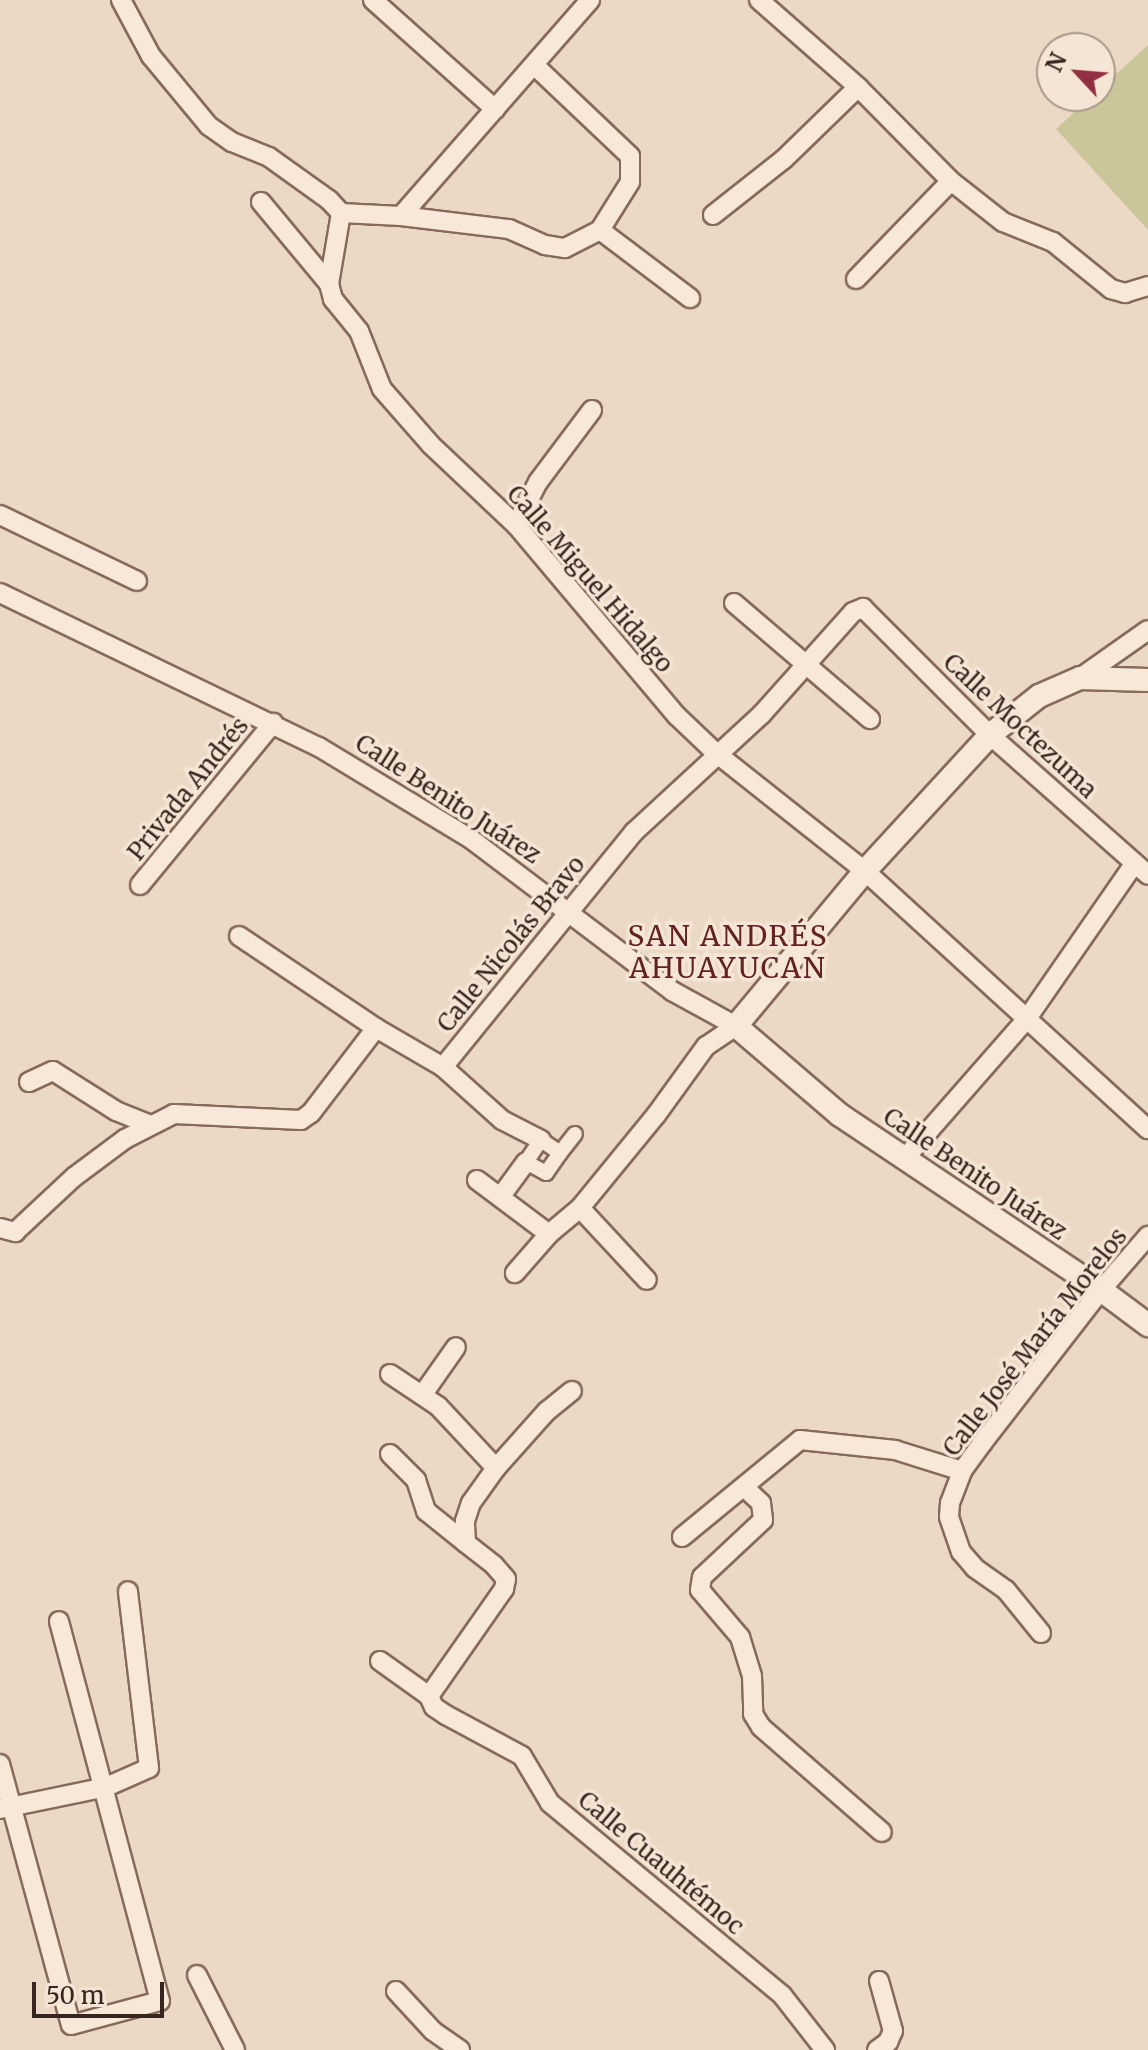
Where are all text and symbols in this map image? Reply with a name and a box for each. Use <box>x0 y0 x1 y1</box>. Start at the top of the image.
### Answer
north arrow <box>1036 32 1116 112</box>
text: N <box>1040 48 1073 76</box>
street label: Calle Miguel Hidalgo <box>501 480 679 678</box>
street label: Calle Moctezuma <box>938 648 1102 804</box>
street label: Privada Andrés <box>122 712 254 866</box>
street label: Calle Benito Juárez <box>350 728 546 870</box>
street label: Calle Nicolás Bravo <box>431 850 591 1038</box>
district label: SAN ANDRÉS AHUAYUCAN <box>628 919 828 985</box>
street label: Calle Benito Juárez <box>878 1102 1072 1246</box>
street label: Calle José María Morelos <box>937 1222 1133 1462</box>
street label: Calle Cuauhtémoc <box>572 1785 750 1941</box>
scale bar <box>36 1966 168 2016</box>
text: 50 m <box>46 1980 105 2011</box>

